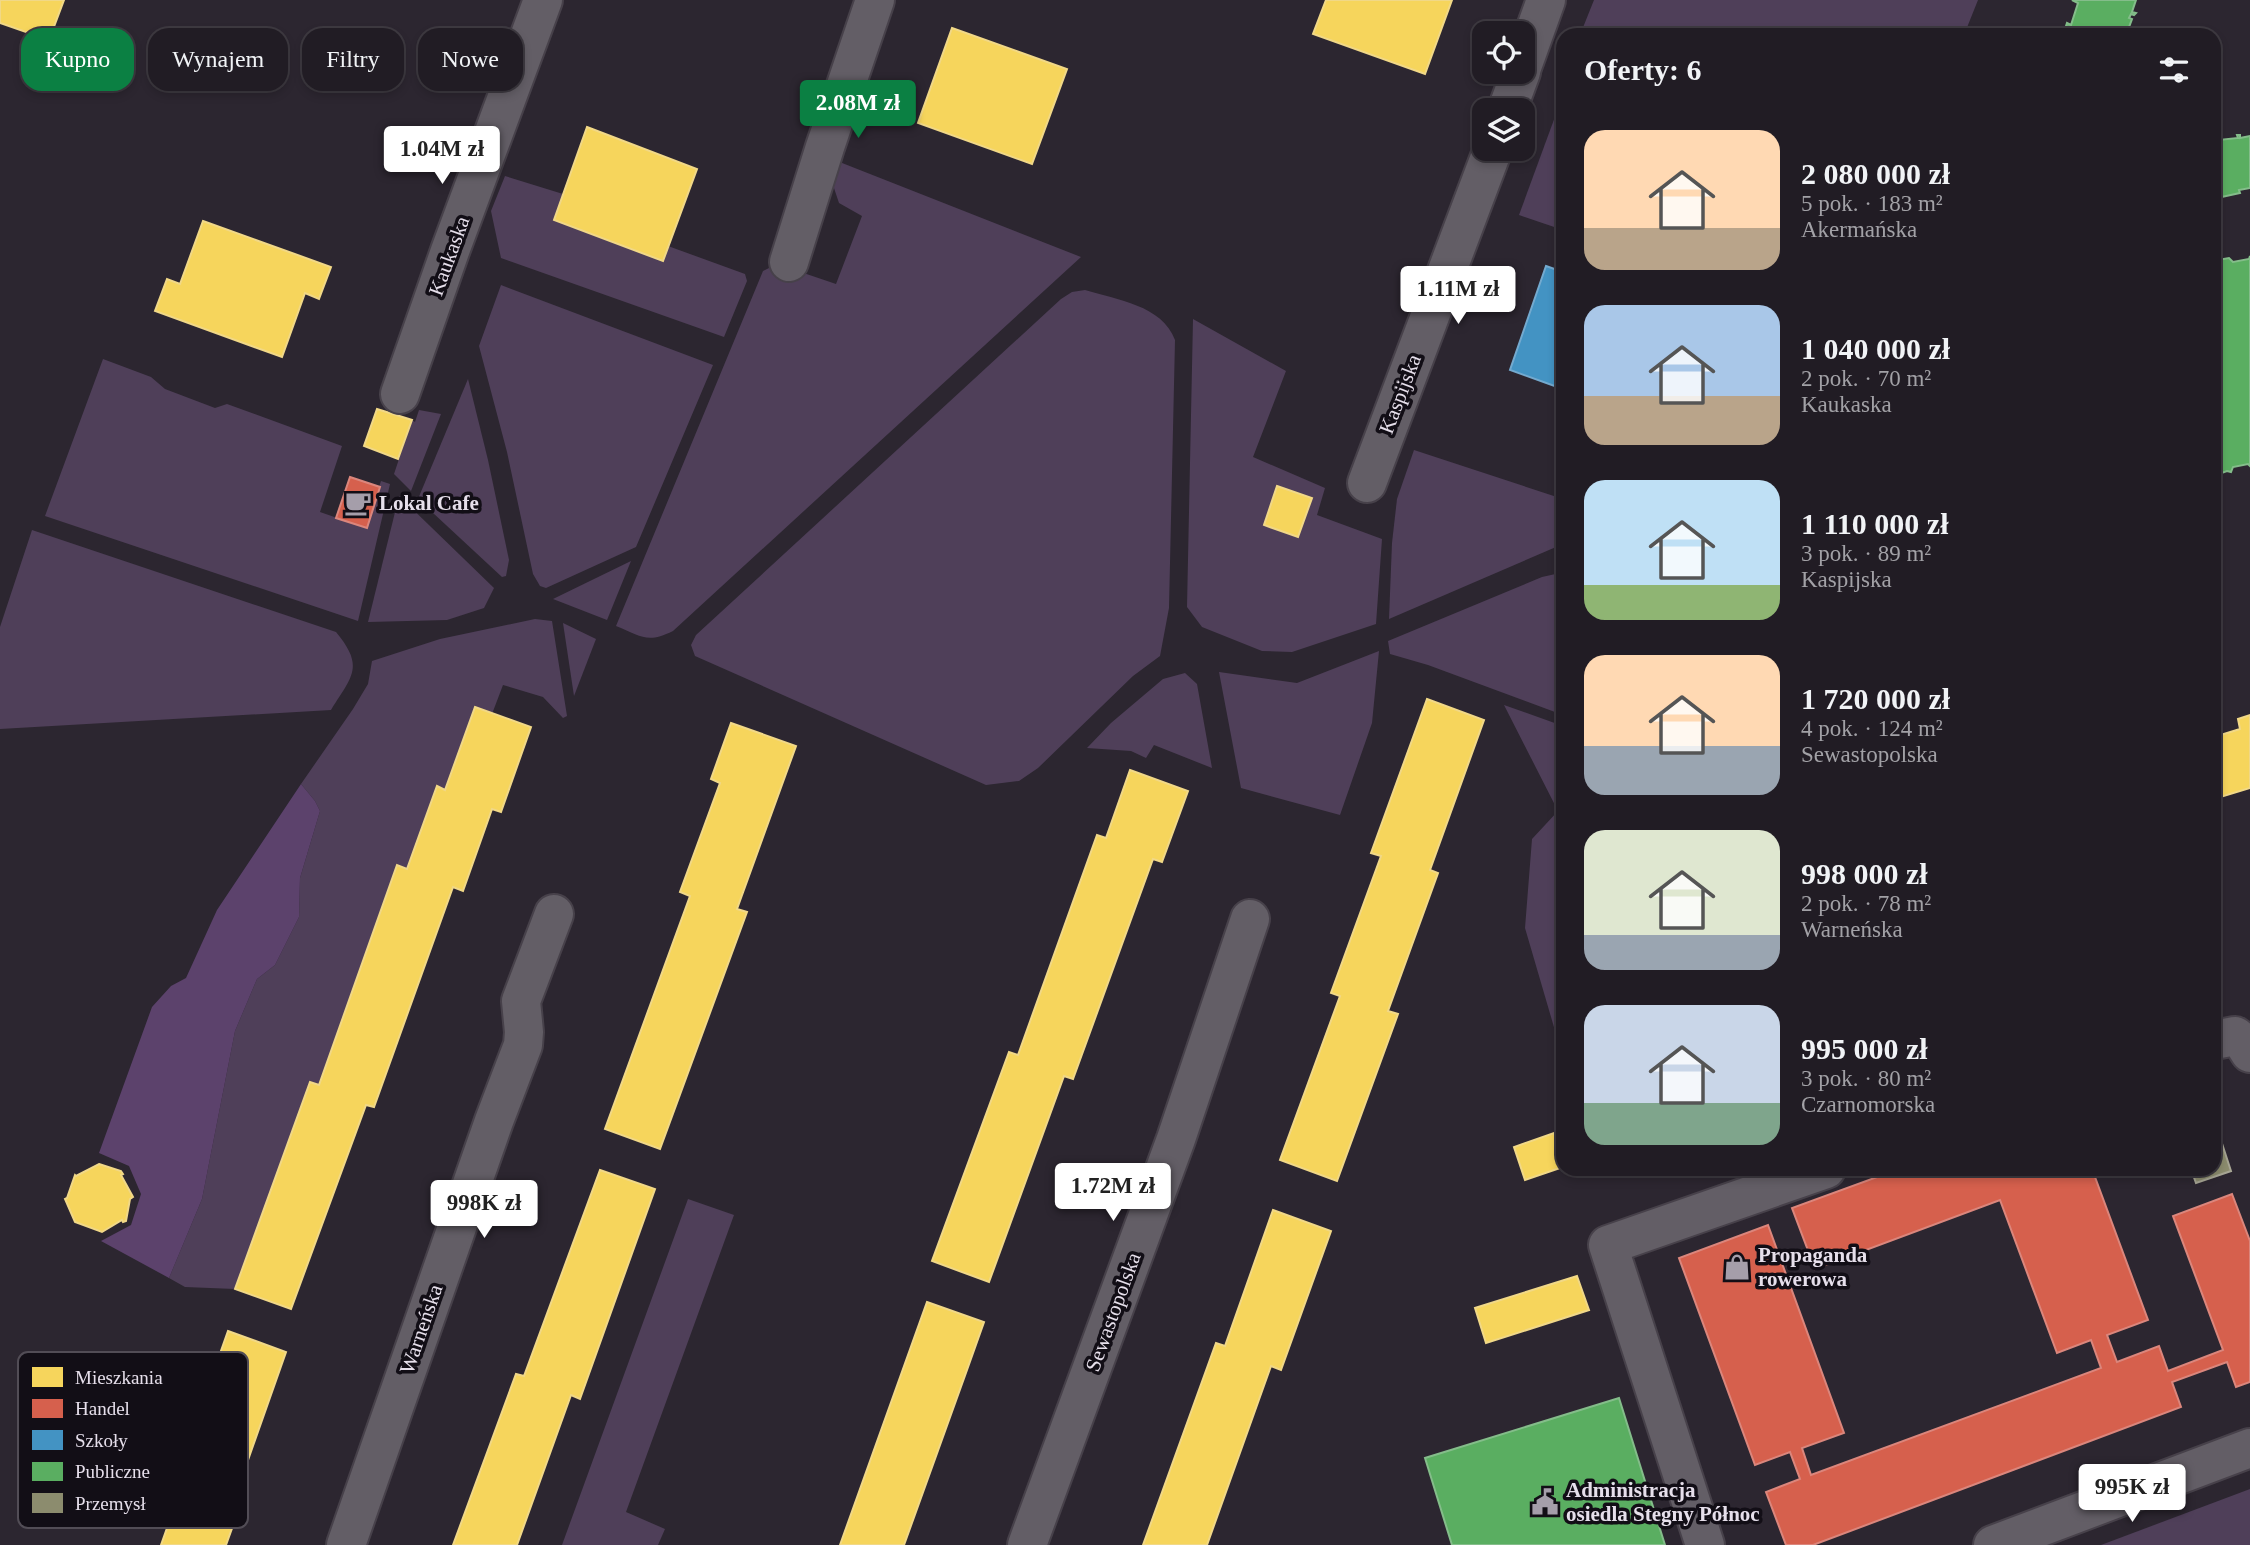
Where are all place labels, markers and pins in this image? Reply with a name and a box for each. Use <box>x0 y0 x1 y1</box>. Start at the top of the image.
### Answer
pin: 2.08M zł <box>786 80 930 140</box>
pin: 1.04M zł <box>370 127 514 186</box>
pin: 1.11M zł <box>1386 266 1530 326</box>
cafe icon: Lokal Cafe <box>343 488 373 518</box>
place label: Lokal Cafe <box>379 491 479 515</box>
pin: 1.72M zł <box>1041 1164 1185 1223</box>
pin: 998K zł <box>419 1180 549 1240</box>
place label: Propaganda rowerowa <box>1758 1243 1868 1291</box>
shop icon: Propaganda rowerowa <box>1722 1252 1752 1282</box>
pin: 995K zł <box>2067 1464 2197 1524</box>
place label: Administracja osiedla Stegny Północ <box>1566 1478 1760 1526</box>
public building icon: Administracja osiedla Stegny Północ <box>1530 1487 1560 1517</box>

